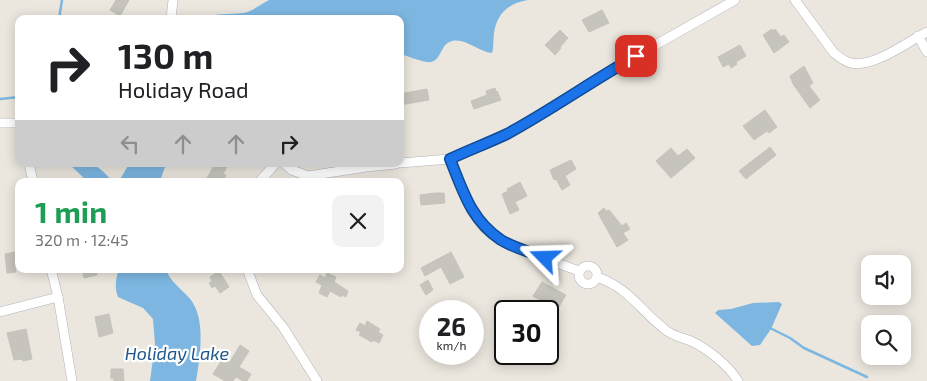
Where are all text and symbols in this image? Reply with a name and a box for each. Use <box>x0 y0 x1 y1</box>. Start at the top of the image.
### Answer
text: 130 m <box>118 34 213 76</box>
icon: right <box>35 35 100 100</box>
pin <box>615 35 657 77</box>
icon: arrive <box>622 42 650 70</box>
text: Holiday Road <box>118 76 249 102</box>
icon: left <box>116 130 144 158</box>
icon: ahead <box>169 130 197 158</box>
icon: ahead <box>222 130 250 158</box>
icon: right <box>275 130 303 158</box>
text: 1 min <box>35 193 107 229</box>
button: close <box>332 195 384 247</box>
text: 320 m · 12:45 <box>35 230 129 249</box>
position arrow <box>518 231 570 283</box>
map controls <box>861 255 911 365</box>
button: sound <box>861 255 911 305</box>
speed limit sign: 30 <box>494 300 559 365</box>
text: 26 <box>437 311 466 341</box>
button: search <box>861 315 911 365</box>
text: km/h <box>437 338 466 352</box>
water label: Holiday Lake <box>125 342 230 364</box>

